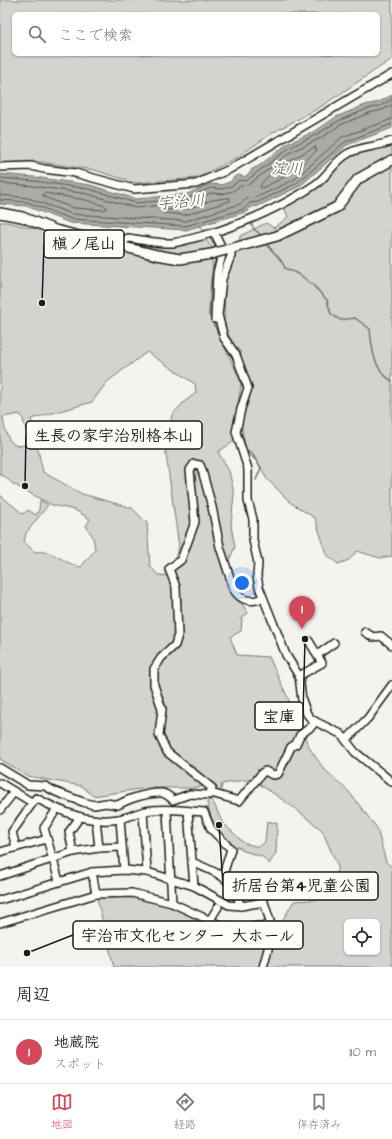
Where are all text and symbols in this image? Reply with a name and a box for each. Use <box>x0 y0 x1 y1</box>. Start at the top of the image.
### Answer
search box <box>12 12 380 56</box>
icon: search <box>26 23 48 45</box>
text: ここで検索 <box>58 25 133 46</box>
water label: 淀川 <box>271 158 303 180</box>
water label: 宇治川 <box>156 189 206 215</box>
callout: 槇ノ尾山 <box>44 230 124 258</box>
text: 槇ノ尾山 <box>52 233 116 255</box>
callout: 生長の家宇治別格本山 <box>26 421 202 449</box>
text: 生長の家宇治別格本山 <box>34 425 194 447</box>
your location <box>232 573 252 593</box>
pin: 1 <box>289 596 315 629</box>
callout: 宝庫 <box>255 702 303 730</box>
text: 宝庫 <box>263 706 295 728</box>
callout: 折居台第4児童公園 <box>223 872 378 900</box>
text: 折居台第4児童公園 <box>232 875 370 897</box>
map controls <box>344 919 380 955</box>
button: locate <box>344 919 380 955</box>
callout: 宇治市文化センター 大ホール <box>73 921 303 949</box>
text: 宇治市文化センター 大ホール <box>81 925 295 947</box>
text: 周辺 <box>16 983 50 1007</box>
text: 地蔵院 <box>54 1032 99 1053</box>
text: 1 <box>28 1043 30 1061</box>
text: 110 m <box>349 1043 376 1061</box>
text: スポット <box>54 1055 106 1073</box>
tab: 地図 <box>51 1091 73 1132</box>
tab: 経路 <box>174 1091 196 1132</box>
tab: 保存済み <box>297 1091 341 1132</box>

